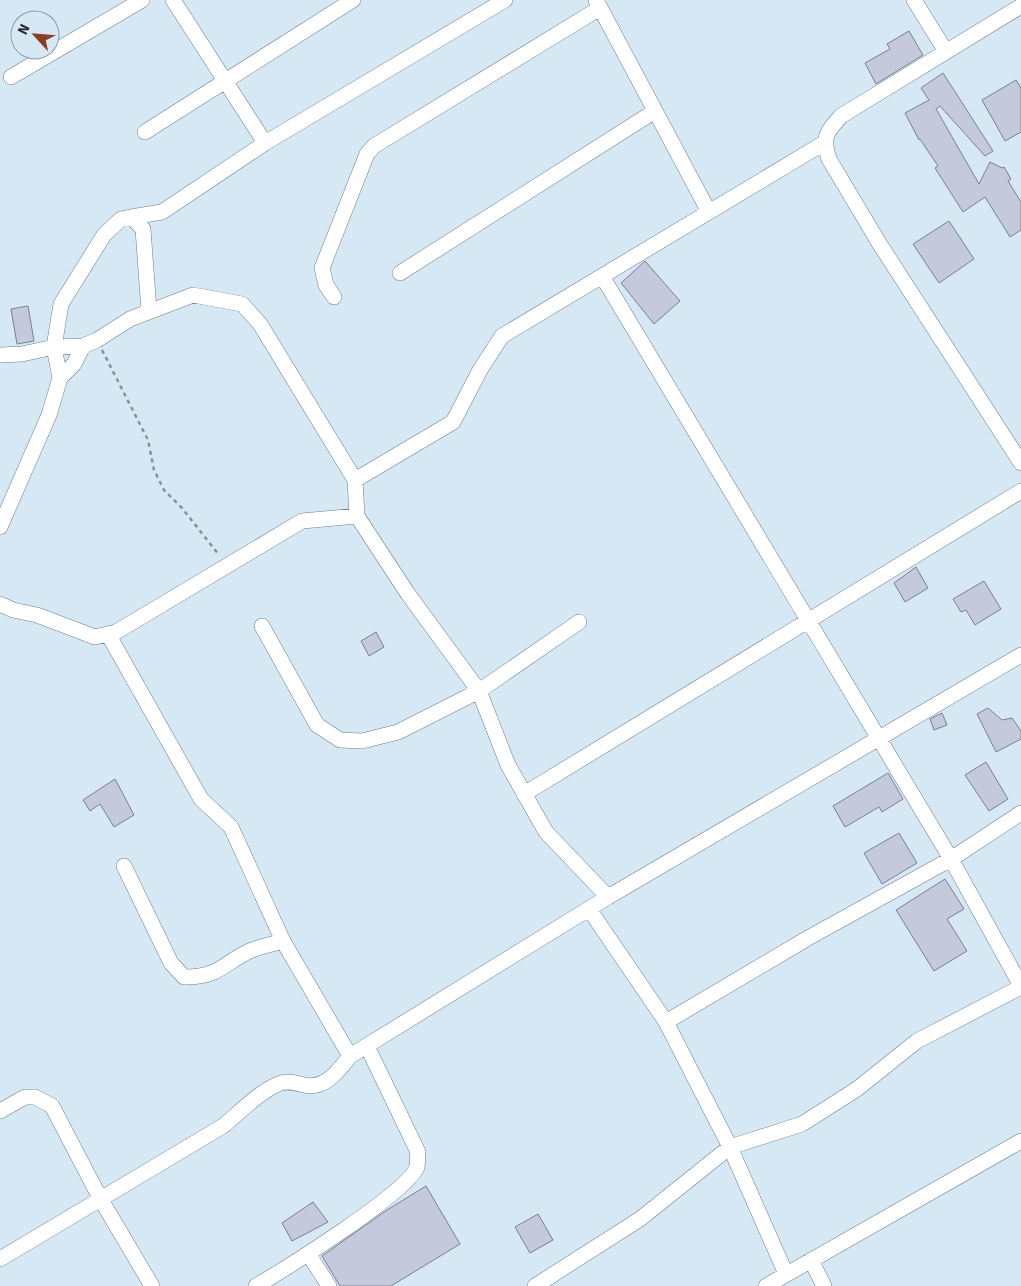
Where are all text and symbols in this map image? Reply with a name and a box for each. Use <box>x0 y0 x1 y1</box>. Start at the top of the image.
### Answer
north arrow <box>10 10 60 60</box>
text: N <box>14 21 34 38</box>

